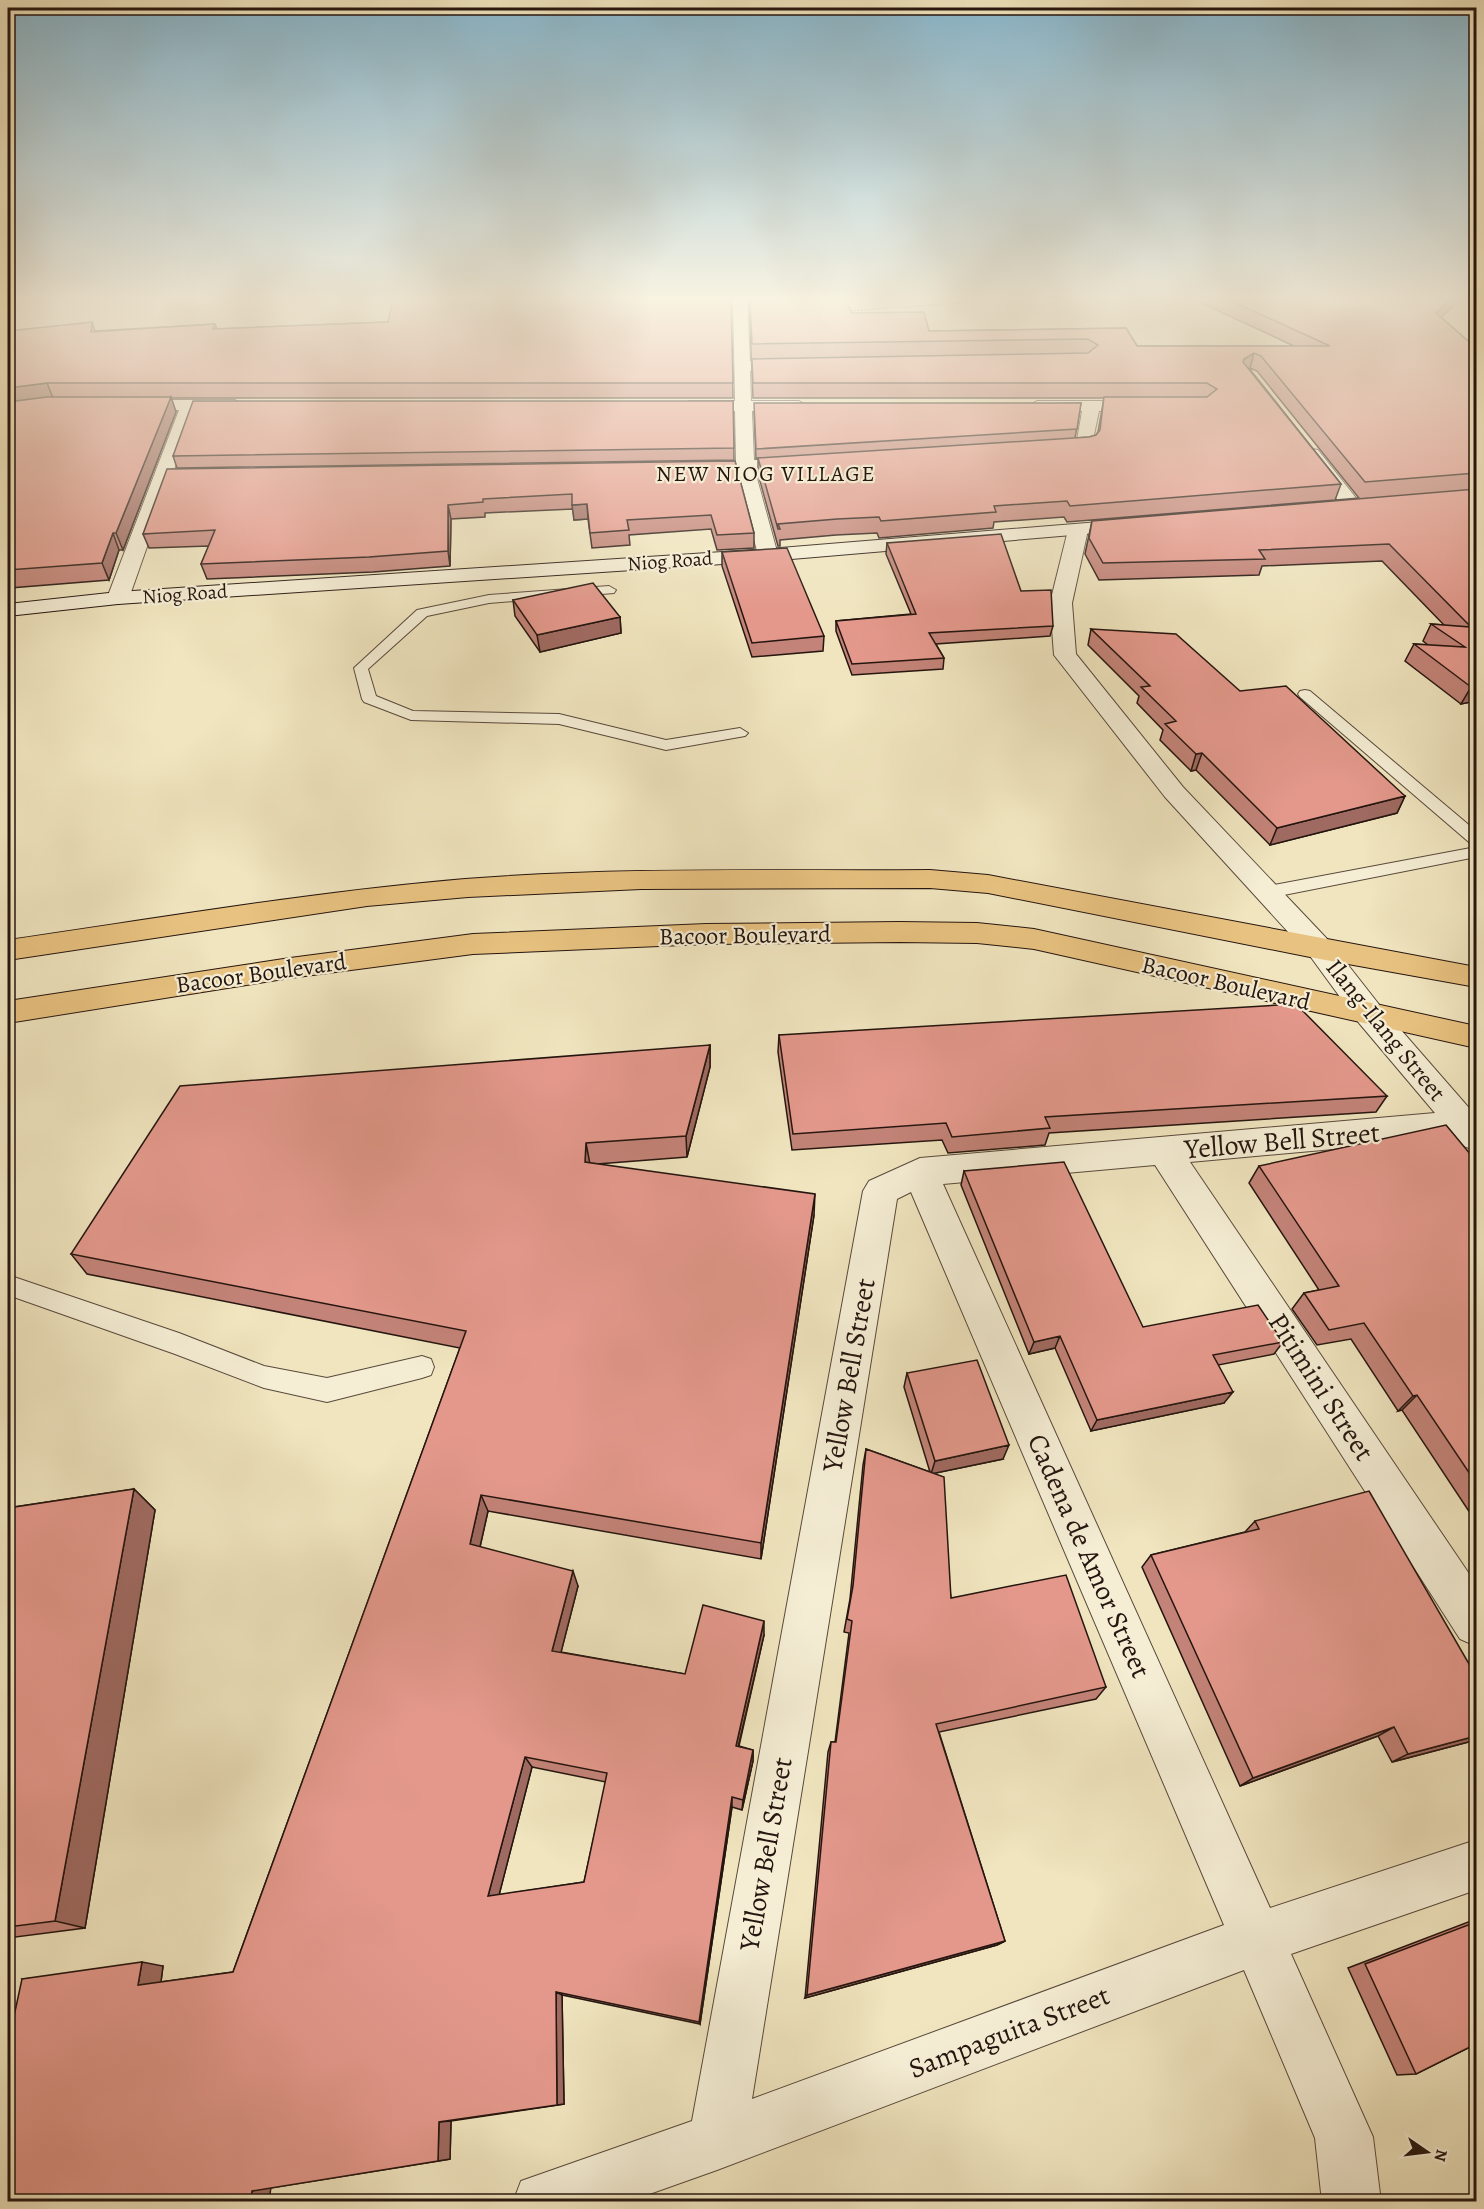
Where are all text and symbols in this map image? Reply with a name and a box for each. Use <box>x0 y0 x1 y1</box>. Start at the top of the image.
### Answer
district label: NEW NIOG VILLAGE <box>656 459 876 489</box>
street label: Niog Road <box>626 545 714 577</box>
street label: Niog Road <box>141 578 229 610</box>
street label: Bacoor Boulevard <box>659 917 831 952</box>
street label: Bacoor Boulevard <box>174 945 349 1001</box>
street label: Bacoor Boulevard <box>1139 948 1314 1018</box>
street label: Ilang-Ilang Street <box>1319 952 1453 1108</box>
street label: Yellow Bell Street <box>1182 1114 1381 1169</box>
street label: Yellow Bell Street <box>813 1275 885 1476</box>
street label: Pitimini Street <box>1259 1306 1383 1468</box>
street label: Cadena de Amor Street <box>1018 1428 1160 1684</box>
street label: Yellow Bell Street <box>730 1754 802 1955</box>
street label: Sampaguita Street <box>903 1976 1115 2088</box>
north arrow <box>1397 2122 1457 2182</box>
text: N <box>1428 2147 1453 2164</box>

